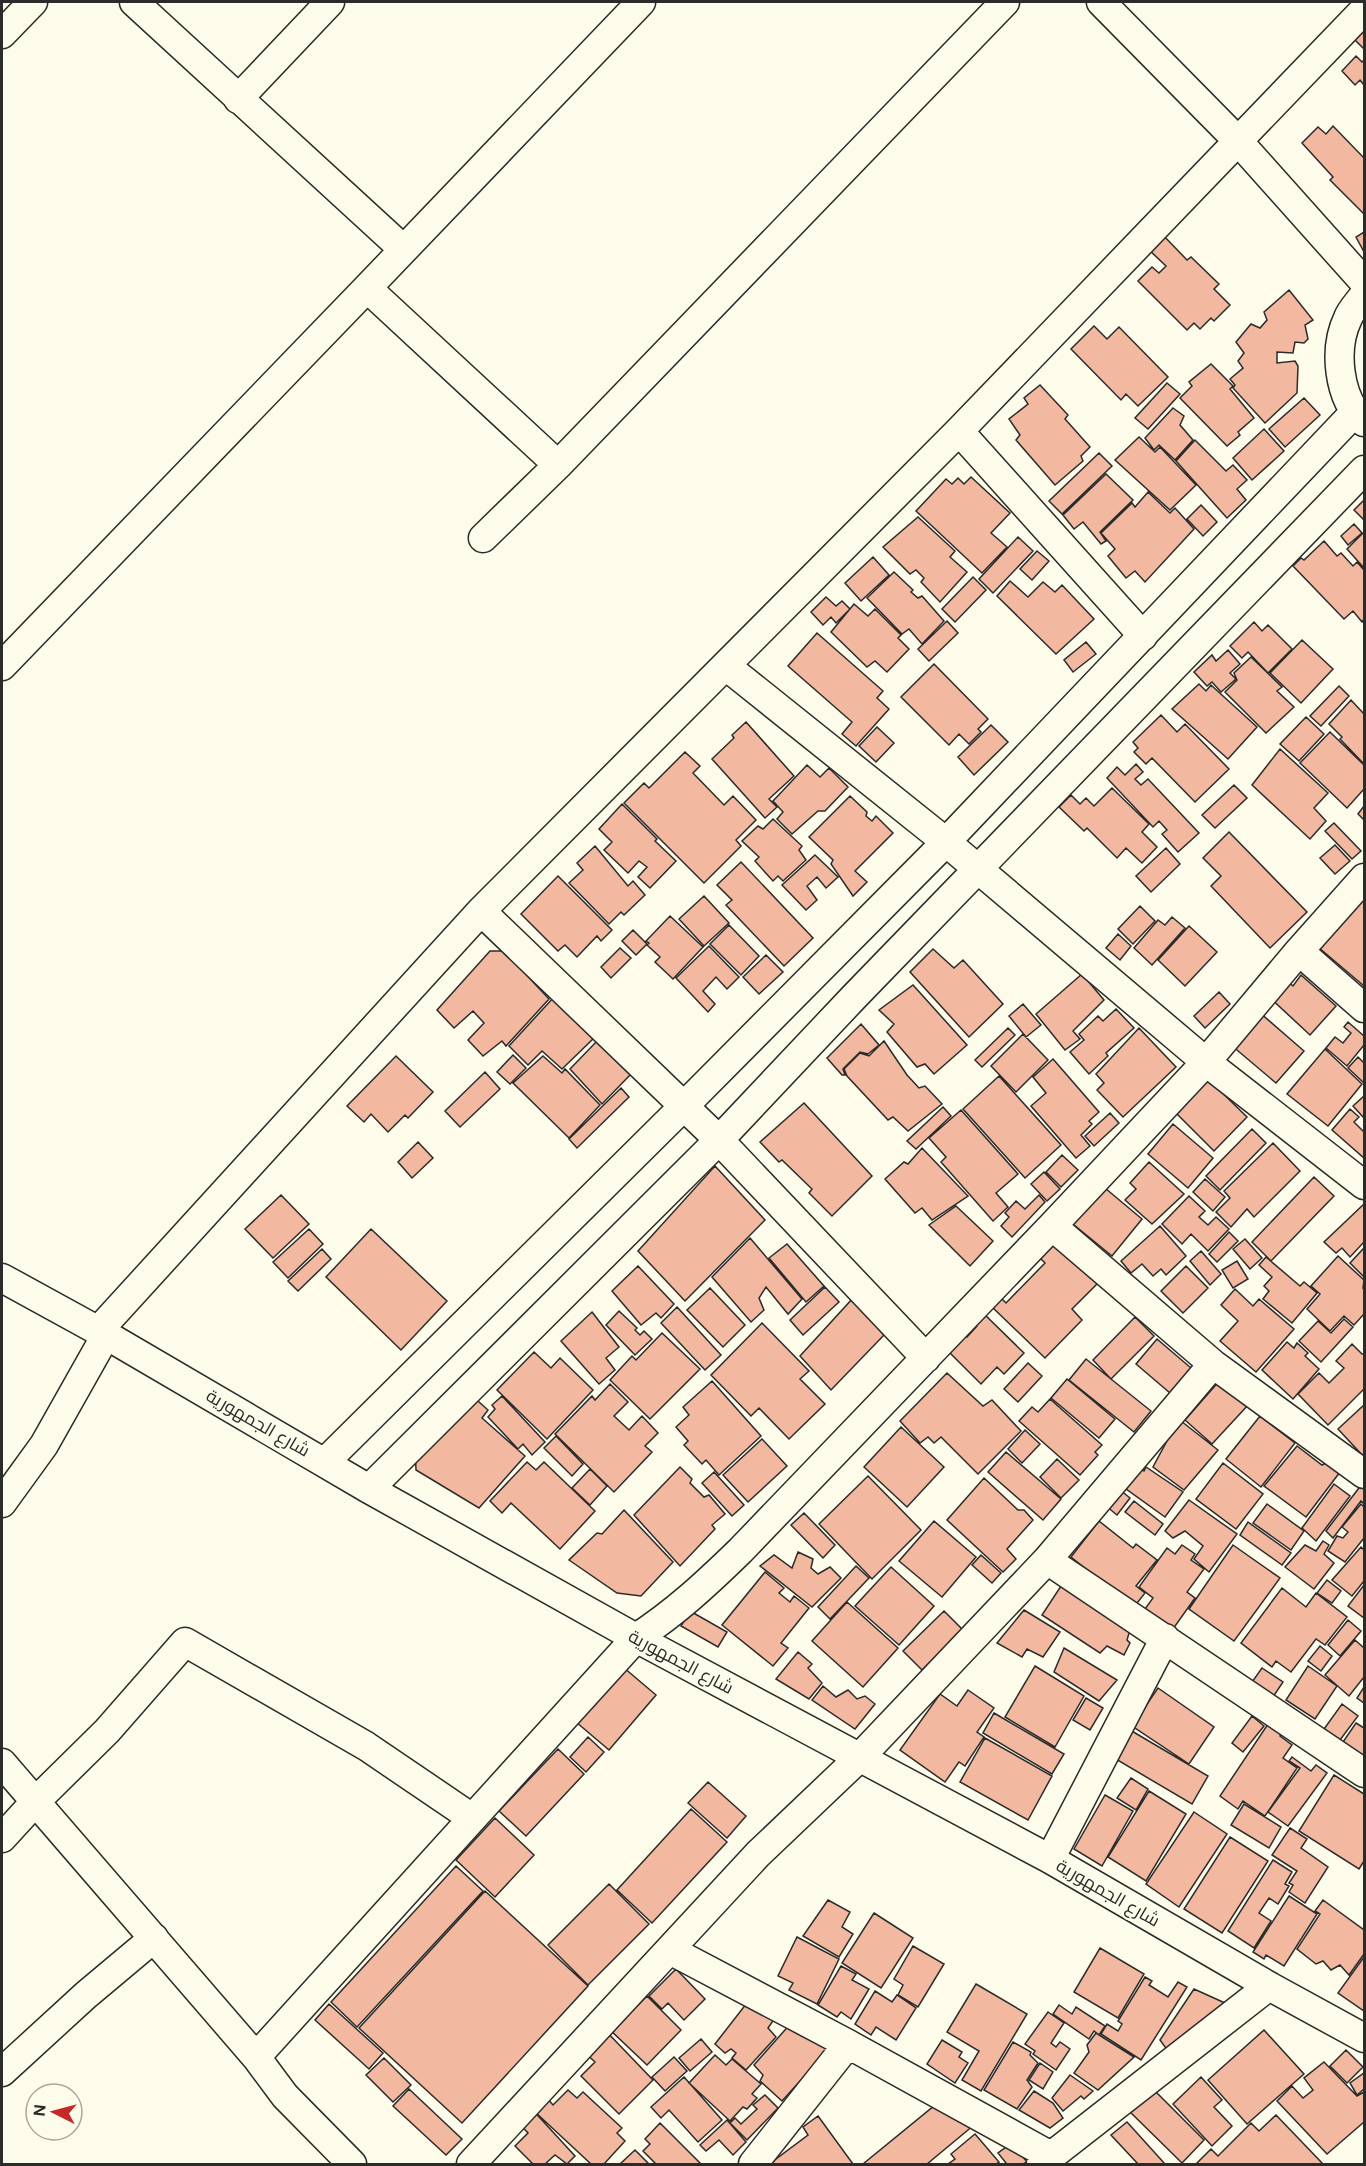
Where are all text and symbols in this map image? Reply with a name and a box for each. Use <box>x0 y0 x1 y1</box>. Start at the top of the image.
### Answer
street label: شارع الجمهورية <box>202 1384 314 1462</box>
street label: شارع الجمهورية <box>624 1624 738 1700</box>
street label: شارع الجمهورية <box>1052 1854 1164 1932</box>
north arrow <box>24 2082 84 2142</box>
text: N <box>29 2104 51 2117</box>

